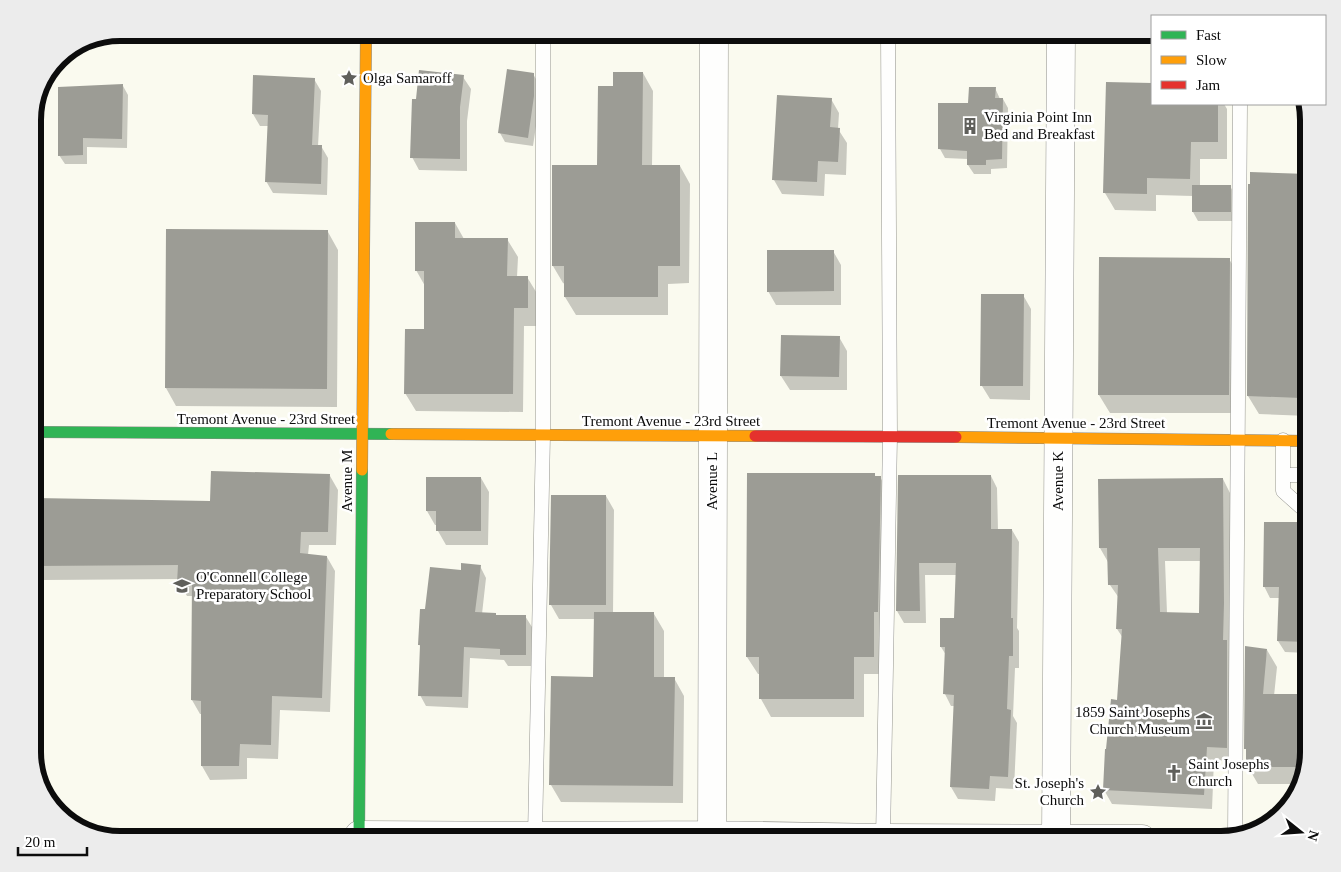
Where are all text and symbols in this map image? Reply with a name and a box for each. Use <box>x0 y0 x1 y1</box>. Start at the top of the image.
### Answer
legend <box>1151 15 1326 105</box>
text: Fast <box>1196 27 1222 43</box>
text: Slow <box>1196 52 1227 68</box>
place icon: Olga Samaroff <box>339 68 359 88</box>
place label: Olga Samaroff <box>363 70 451 86</box>
text: Jam <box>1196 77 1220 93</box>
place label: Virginia Point Inn Bed and Breakfast <box>984 109 1096 142</box>
building icon: Virginia Point Inn Bed and Breakfast <box>960 116 980 136</box>
street label: Tremont Avenue - 23rd Street <box>177 411 356 427</box>
street label: Tremont Avenue - 23rd Street <box>582 413 761 429</box>
street label: Tremont Avenue - 23rd Street <box>987 415 1166 431</box>
street label: Avenue M <box>339 450 355 512</box>
street label: Avenue K <box>1050 451 1066 511</box>
street label: Avenue L <box>704 452 720 510</box>
place label: O'Connell College Preparatory School <box>196 569 311 602</box>
school or university icon: O'Connell College Preparatory School <box>172 576 192 596</box>
place label: 1859 Saint Josephs Church Museum <box>1075 704 1190 737</box>
museum icon: 1859 Saint Josephs Church Museum <box>1194 711 1214 731</box>
place label: Saint Josephs Church <box>1188 756 1269 789</box>
church icon: Saint Josephs Church <box>1164 763 1184 783</box>
place label: St. Joseph's Church <box>1015 775 1084 808</box>
place icon: St. Joseph's Church <box>1088 782 1108 802</box>
north arrow <box>1276 807 1326 857</box>
scale bar <box>18 824 86 856</box>
text: N <box>1304 829 1322 843</box>
text: 20 m <box>25 834 56 850</box>

